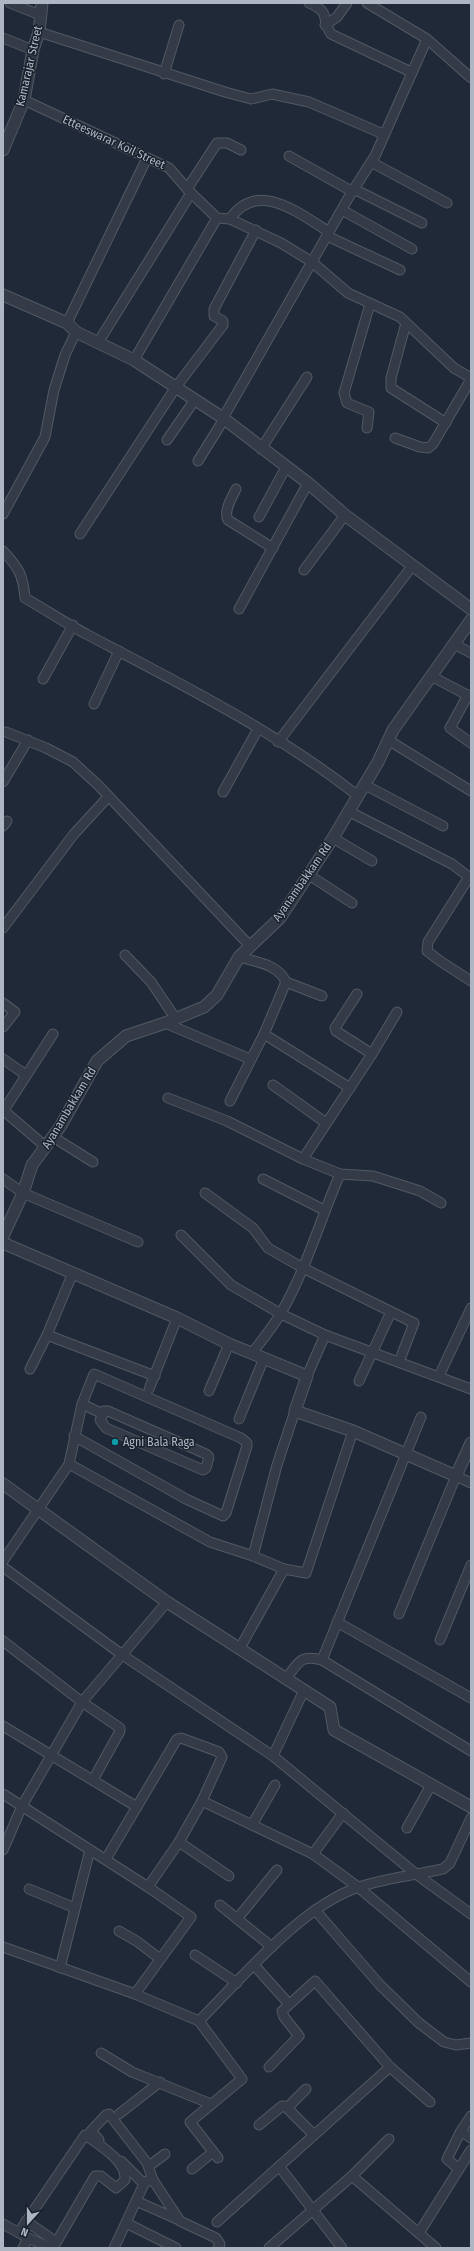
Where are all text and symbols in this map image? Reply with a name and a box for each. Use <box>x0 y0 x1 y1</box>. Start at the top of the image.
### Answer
street label: Kamarajar Street <box>13 24 45 108</box>
street label: Etteeswarar Koil Street <box>61 112 167 172</box>
street label: Ayanambakkam Rd <box>270 840 334 924</box>
street label: Ayanambakkam Rd <box>39 1065 99 1151</box>
place label: Agni Bala Raga <box>123 1435 195 1449</box>
marker: Agni Bala Raga <box>110 1437 120 1447</box>
north arrow <box>8 2203 48 2243</box>
text: N <box>19 2225 30 2239</box>

